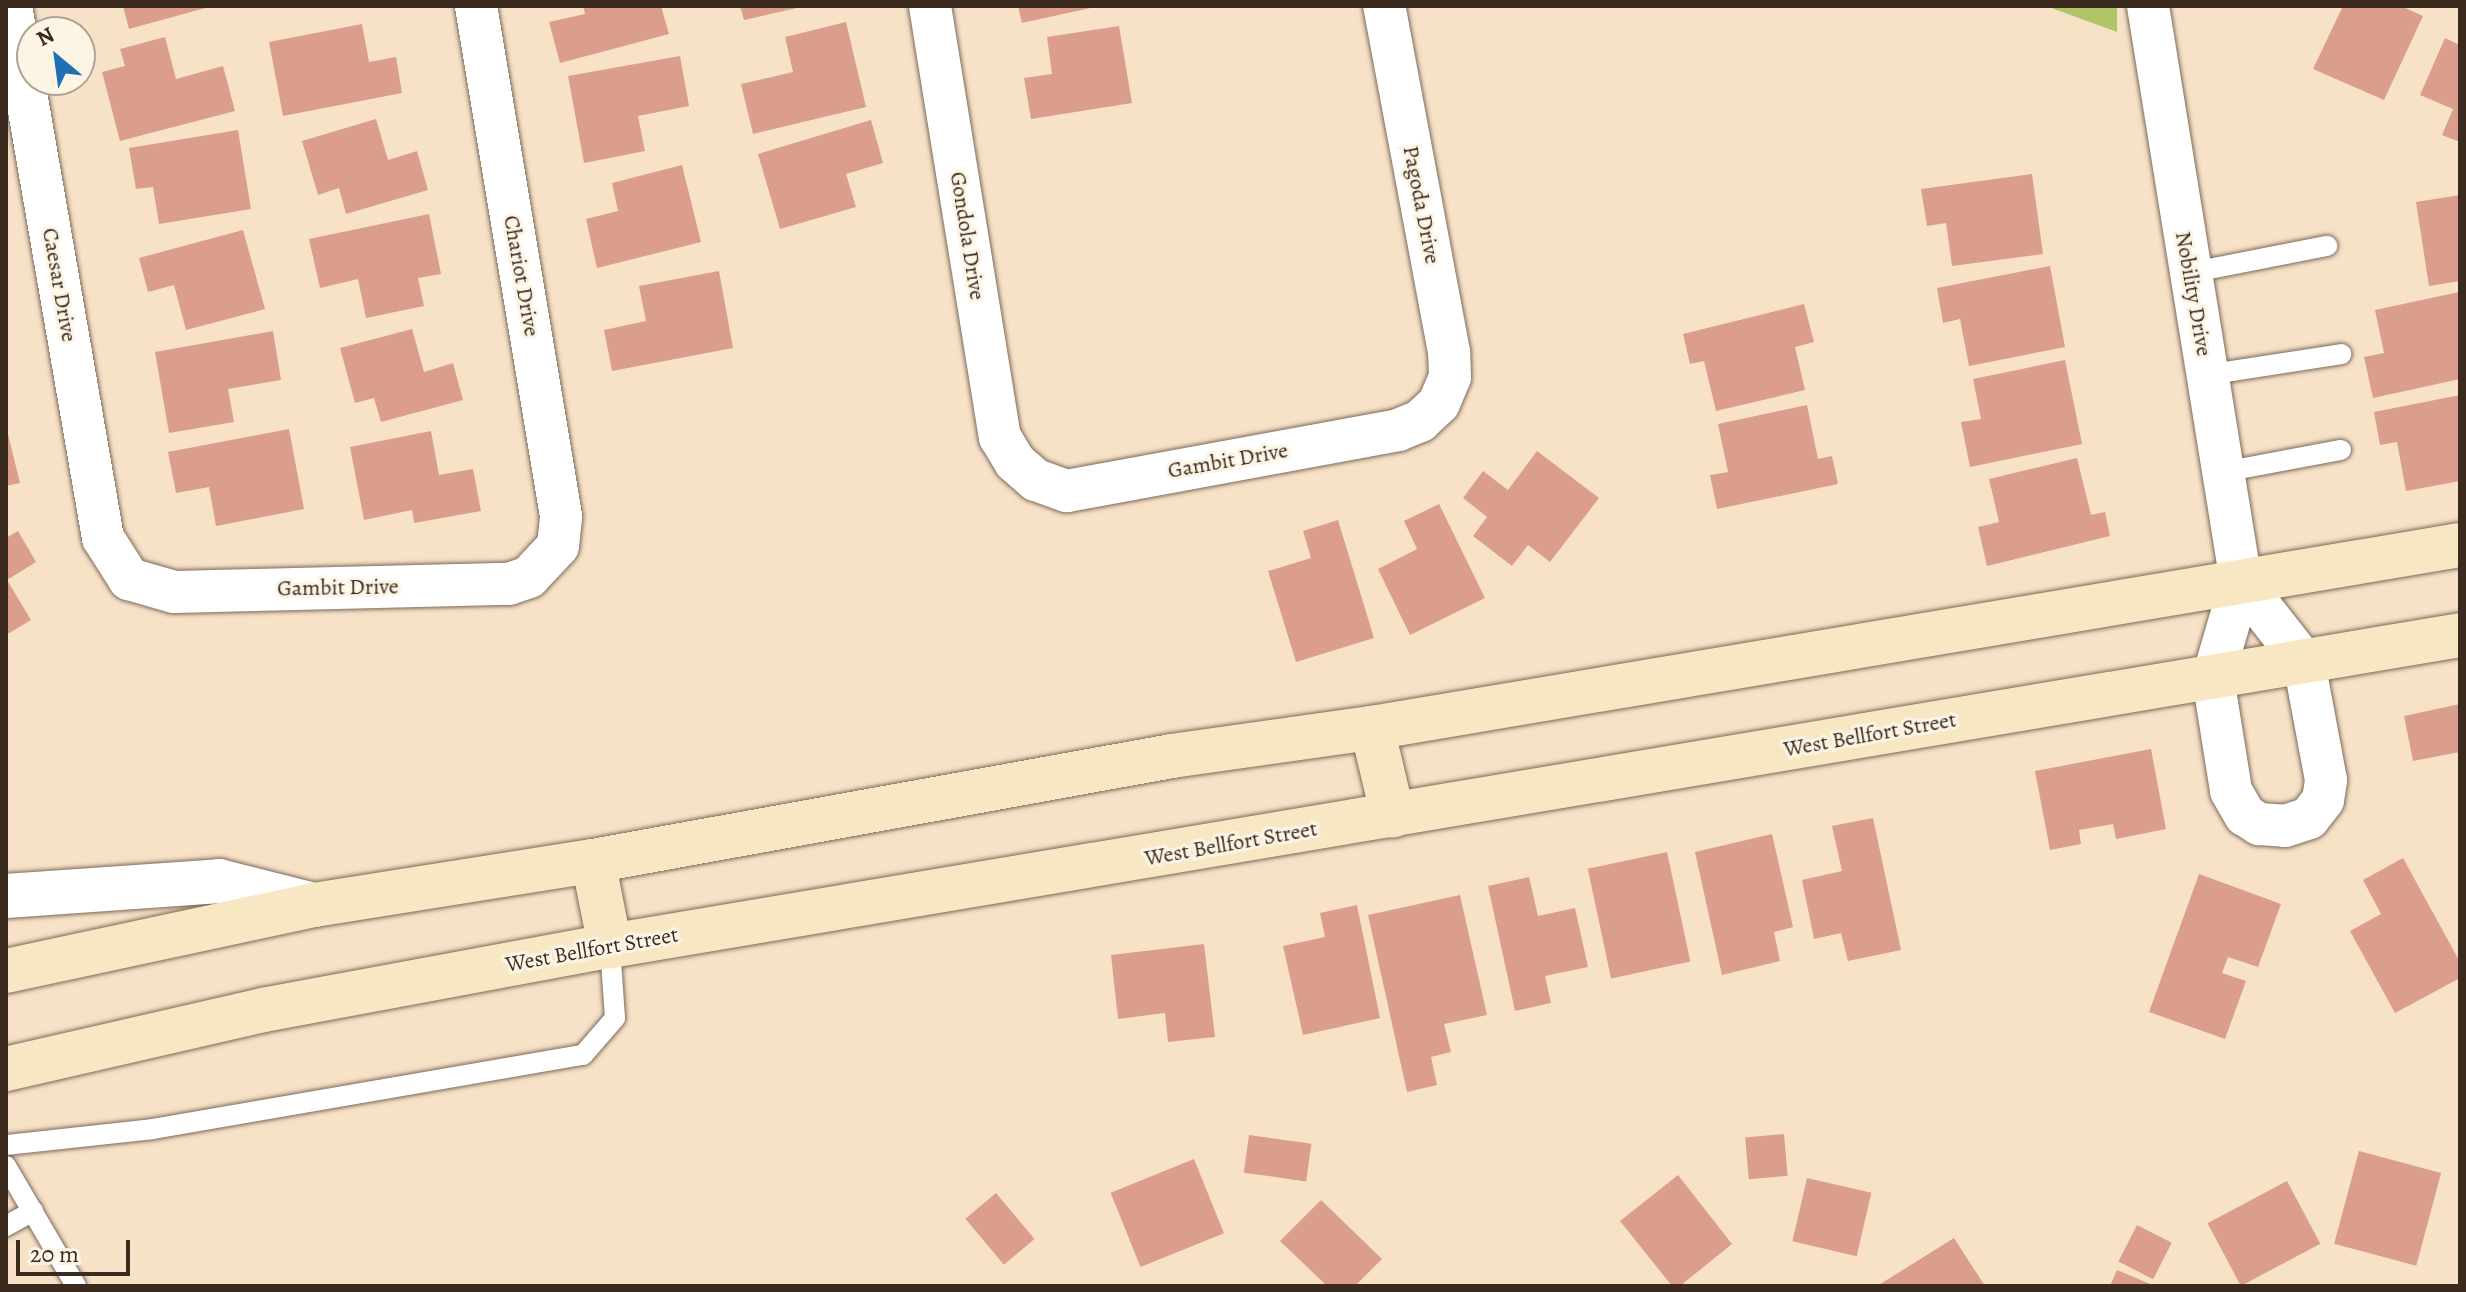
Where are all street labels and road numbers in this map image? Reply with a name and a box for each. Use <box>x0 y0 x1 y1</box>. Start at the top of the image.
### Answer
street label: Pagoda Drive <box>1397 144 1445 266</box>
street label: Gondola Drive <box>944 170 990 302</box>
street label: Chariot Drive <box>497 213 545 339</box>
street label: Caesar Drive <box>36 226 82 344</box>
street label: Nobility Drive <box>2169 230 2217 358</box>
street label: Gambit Drive <box>1166 437 1290 485</box>
street label: Gambit Drive <box>277 574 399 602</box>
street label: West Bellfort Street <box>1782 707 1958 763</box>
street label: West Bellfort Street <box>1143 816 1319 872</box>
street label: West Bellfort Street <box>504 922 680 978</box>

